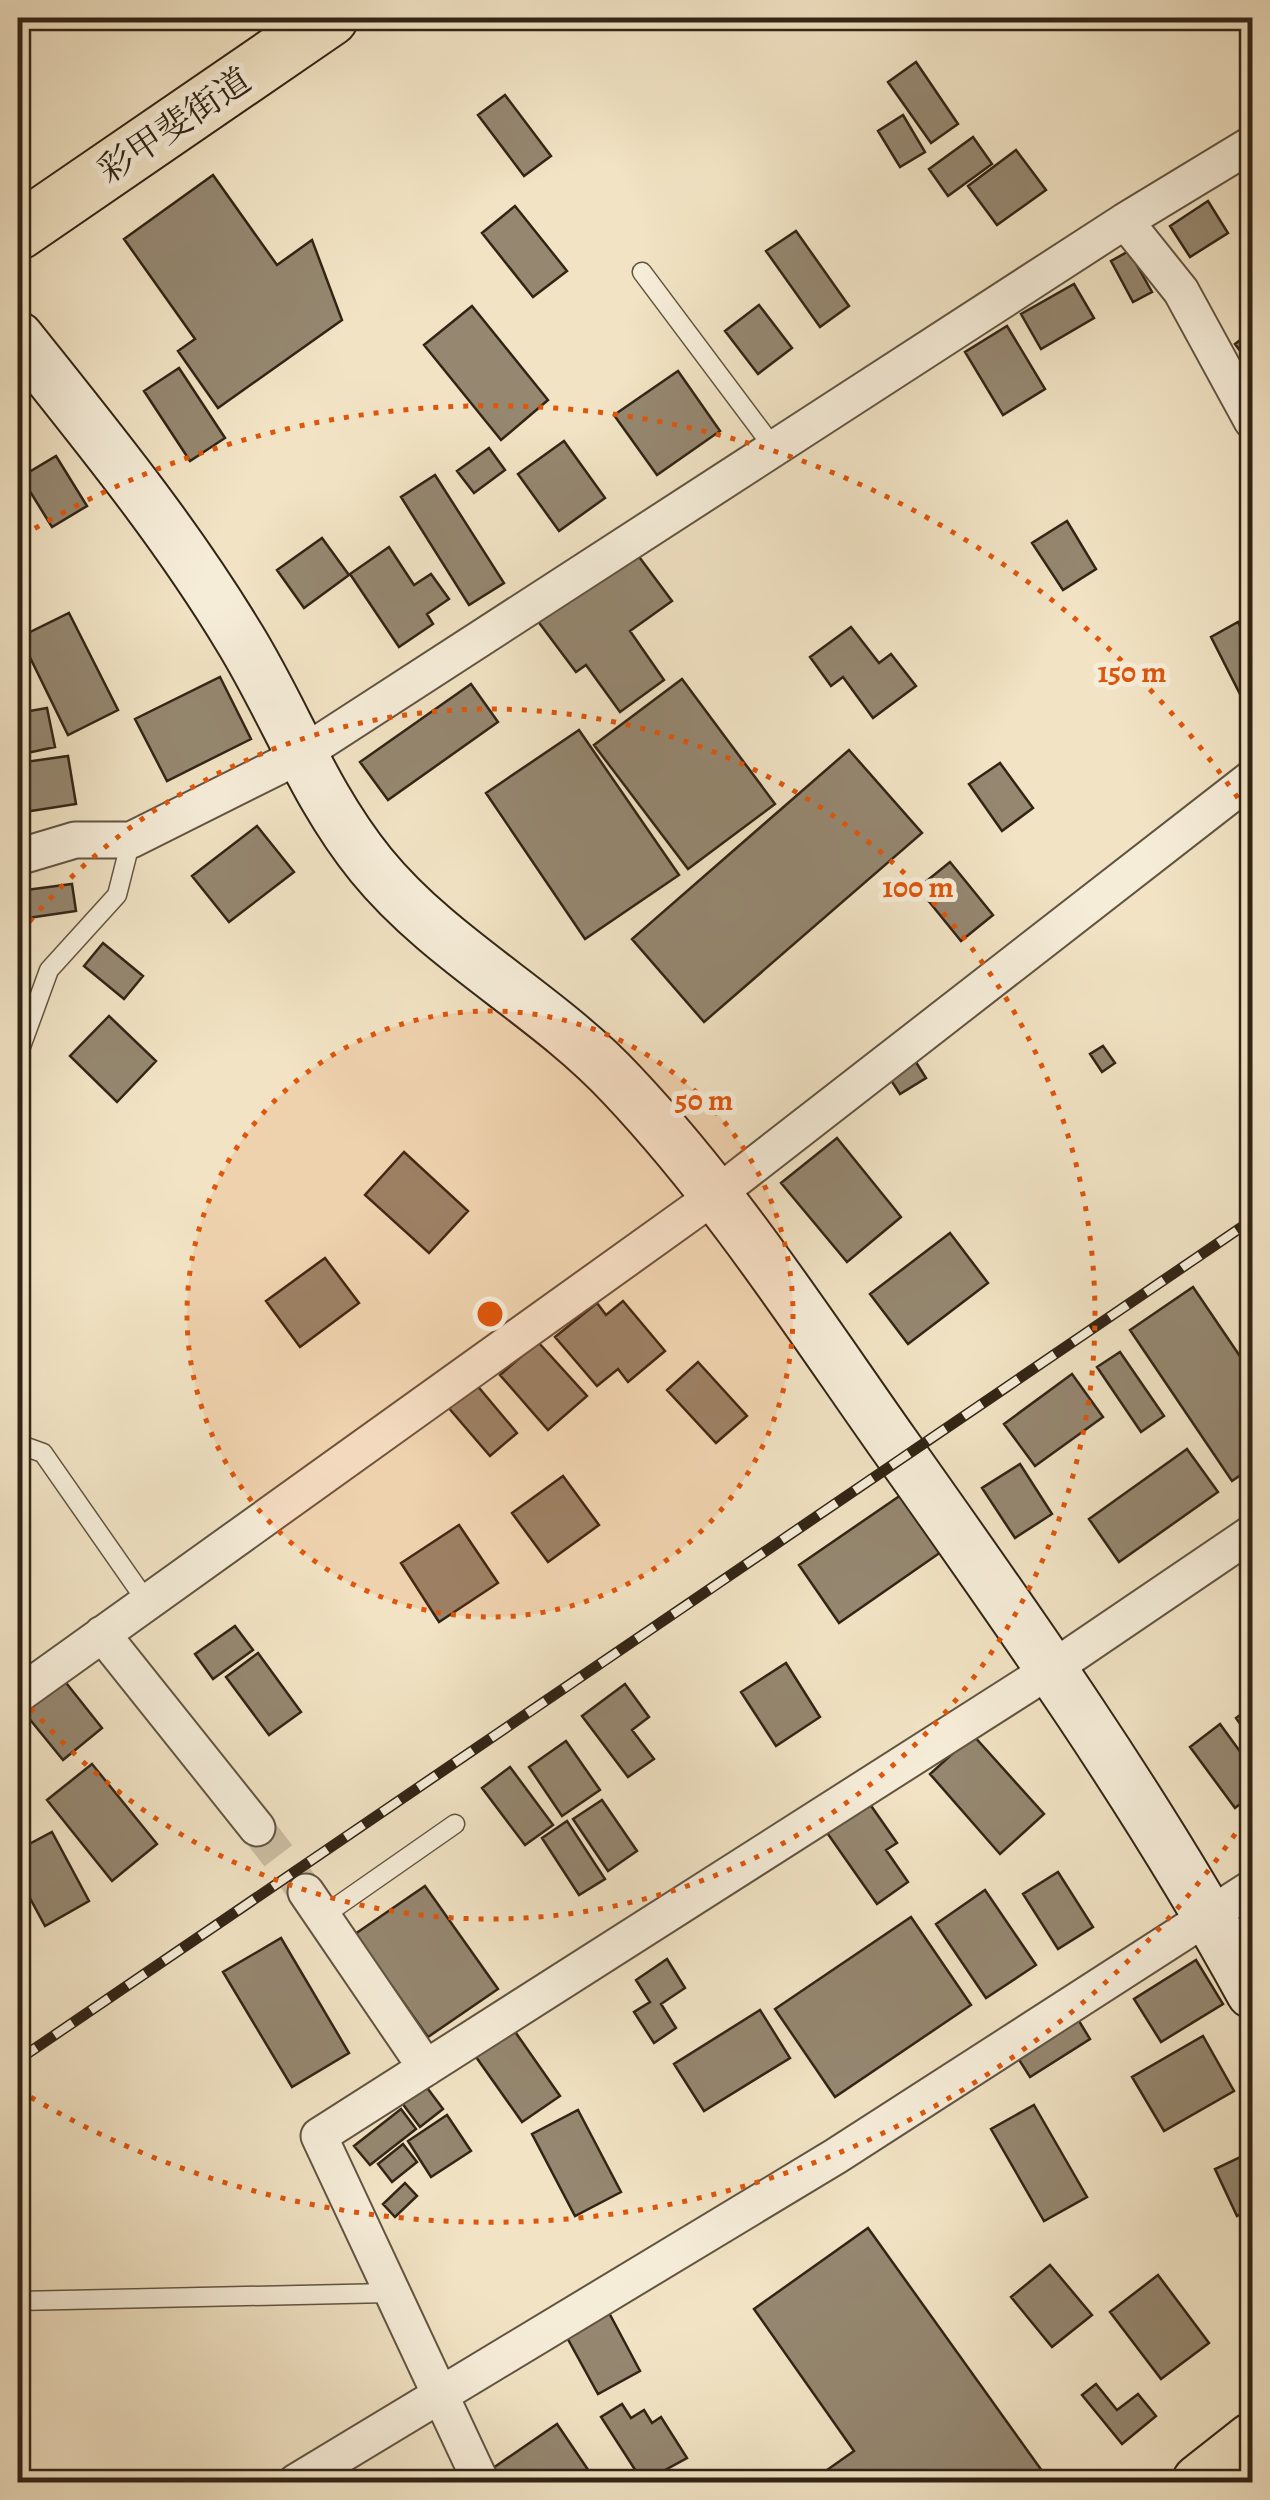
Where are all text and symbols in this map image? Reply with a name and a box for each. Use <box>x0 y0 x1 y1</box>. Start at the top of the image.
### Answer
street label: 彩甲斐街道 <box>88 56 260 194</box>
text: 150 m <box>1098 652 1167 692</box>
text: 100 m <box>882 867 954 907</box>
text: 50 m <box>675 1080 733 1120</box>
centre of rings <box>472 1296 508 1332</box>

